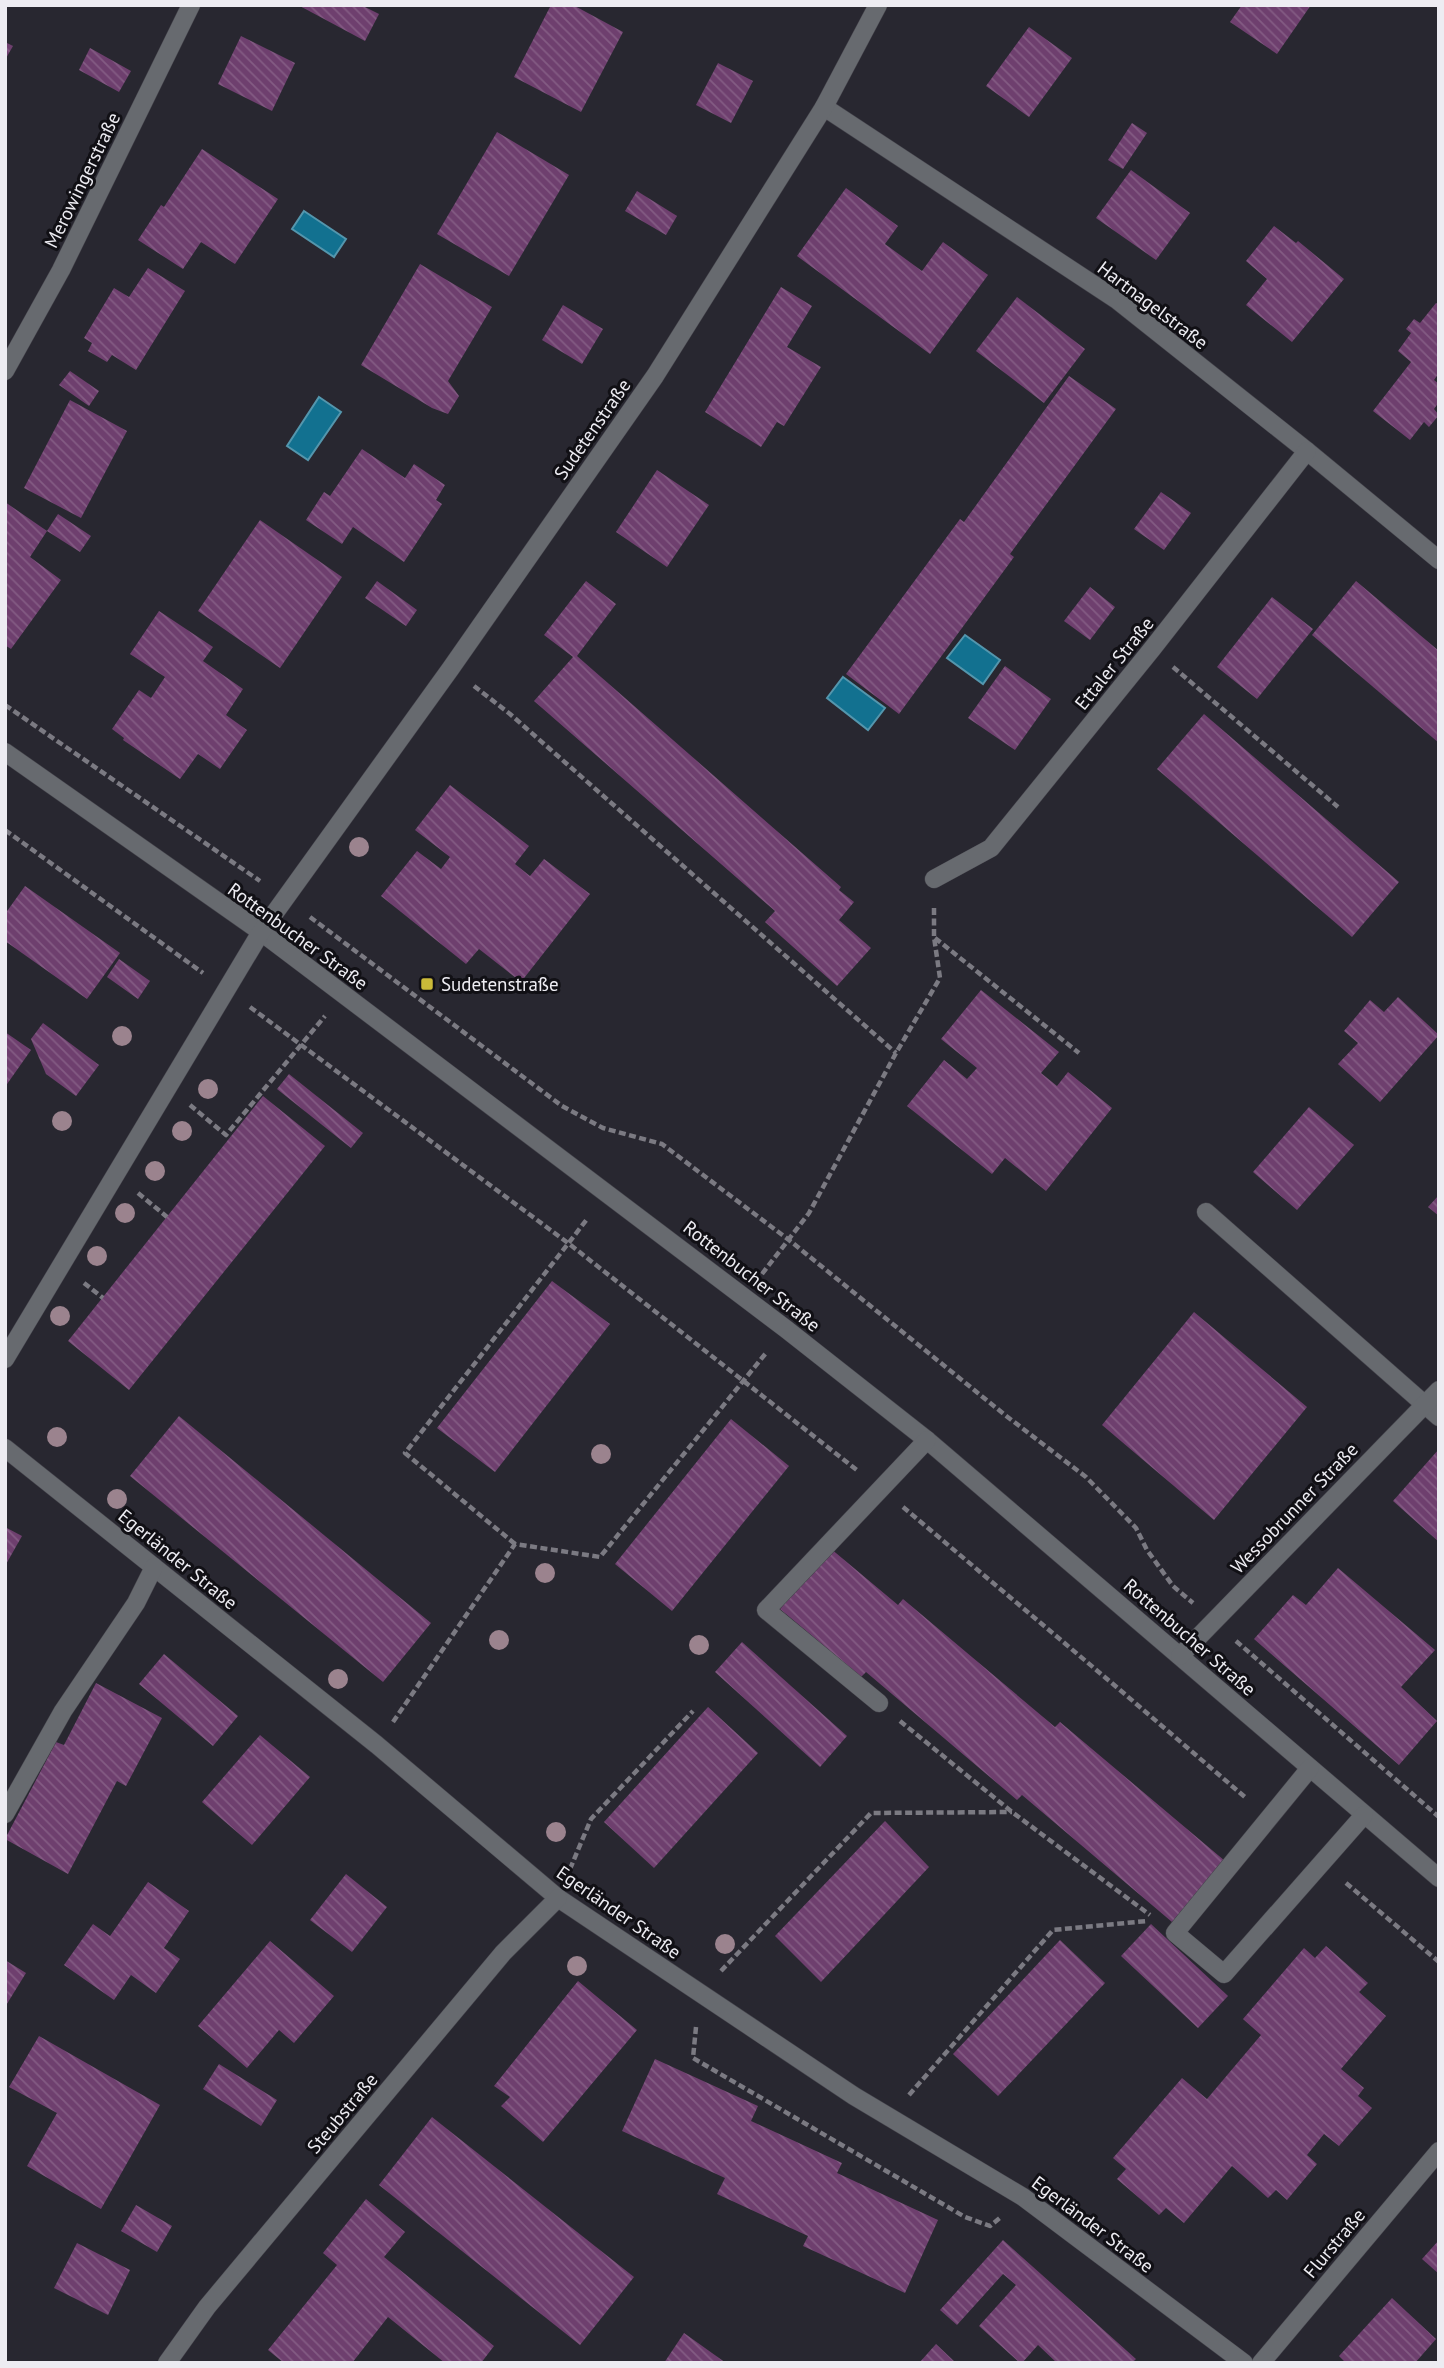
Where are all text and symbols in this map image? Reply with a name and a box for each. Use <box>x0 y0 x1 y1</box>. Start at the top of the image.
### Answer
street label: Merowingerstraße <box>39 108 125 252</box>
street label: Hartnagelstraße <box>1093 256 1213 354</box>
street label: Sudetenstraße <box>548 374 636 484</box>
street label: Ettaler Straße <box>1069 612 1159 714</box>
street label: Rottenbucher Straße <box>223 877 373 995</box>
place label: Sudetenstraße <box>441 972 559 996</box>
marker: Sudetenstraße <box>419 976 435 992</box>
street label: Rottenbucher Straße <box>679 1215 825 1337</box>
street label: Wessobrunner Straße <box>1225 1437 1363 1579</box>
street label: Egerländer Straße <box>113 1504 243 1614</box>
street label: Rottenbucher Straße <box>1119 1573 1261 1701</box>
street label: Egerländer Straße <box>552 1860 686 1964</box>
street label: Steubstraße <box>301 2068 383 2158</box>
street label: Egerländer Straße <box>1027 2170 1159 2278</box>
street label: Flurstraße <box>1298 2203 1370 2283</box>

